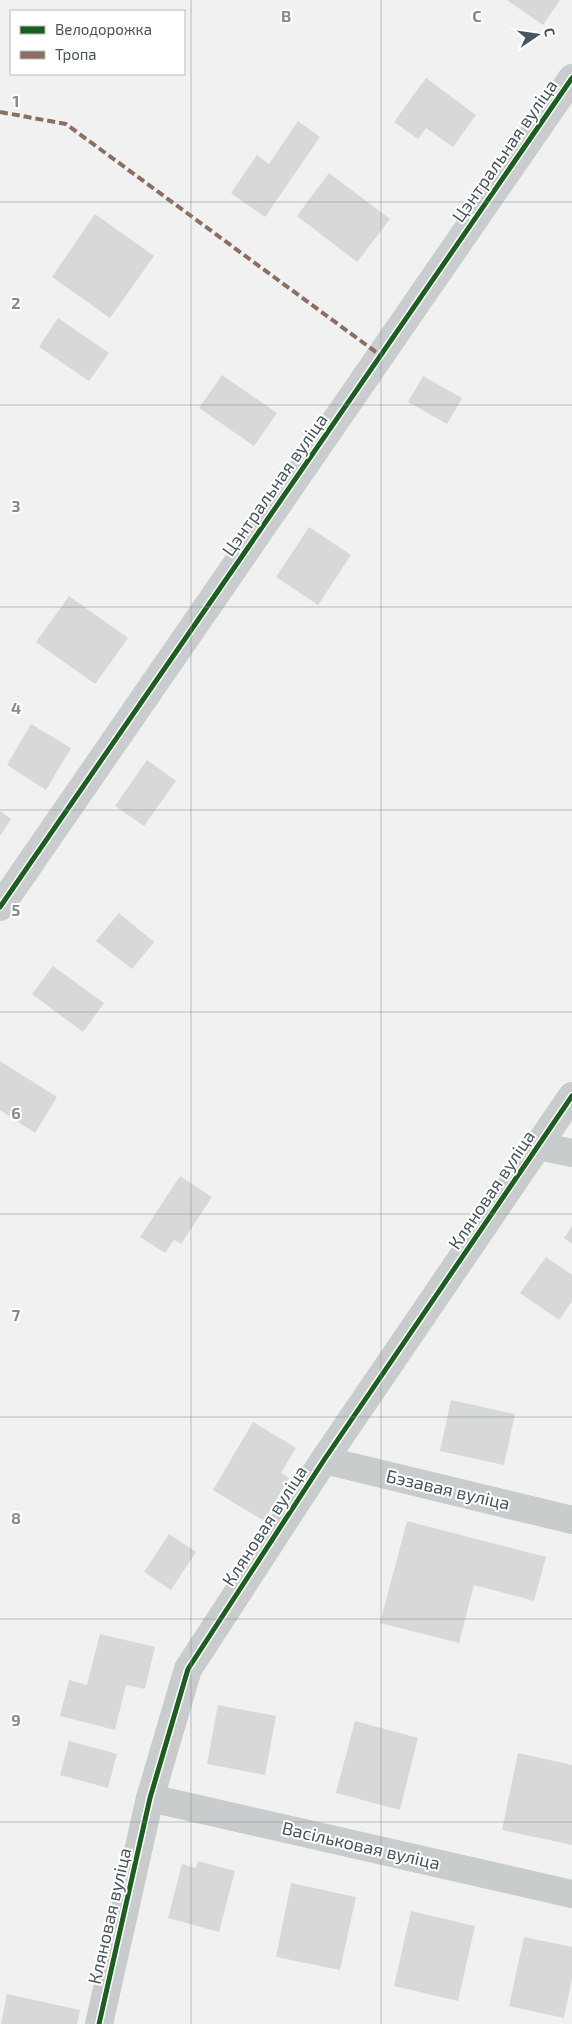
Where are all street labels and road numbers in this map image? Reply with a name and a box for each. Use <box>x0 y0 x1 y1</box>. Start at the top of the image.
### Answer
street label: Цэнтральная вуліца <box>447 75 562 226</box>
street label: Цэнтральная вуліца <box>217 409 332 560</box>
street label: Кляновая вуліца <box>443 1126 539 1253</box>
street label: Кляновая вуліца <box>217 1461 311 1590</box>
street label: Бэзавая вуліца <box>384 1464 512 1514</box>
street label: Васільковая вуліца <box>280 1816 442 1874</box>
street label: Кляновая вуліца <box>83 1845 135 1986</box>

